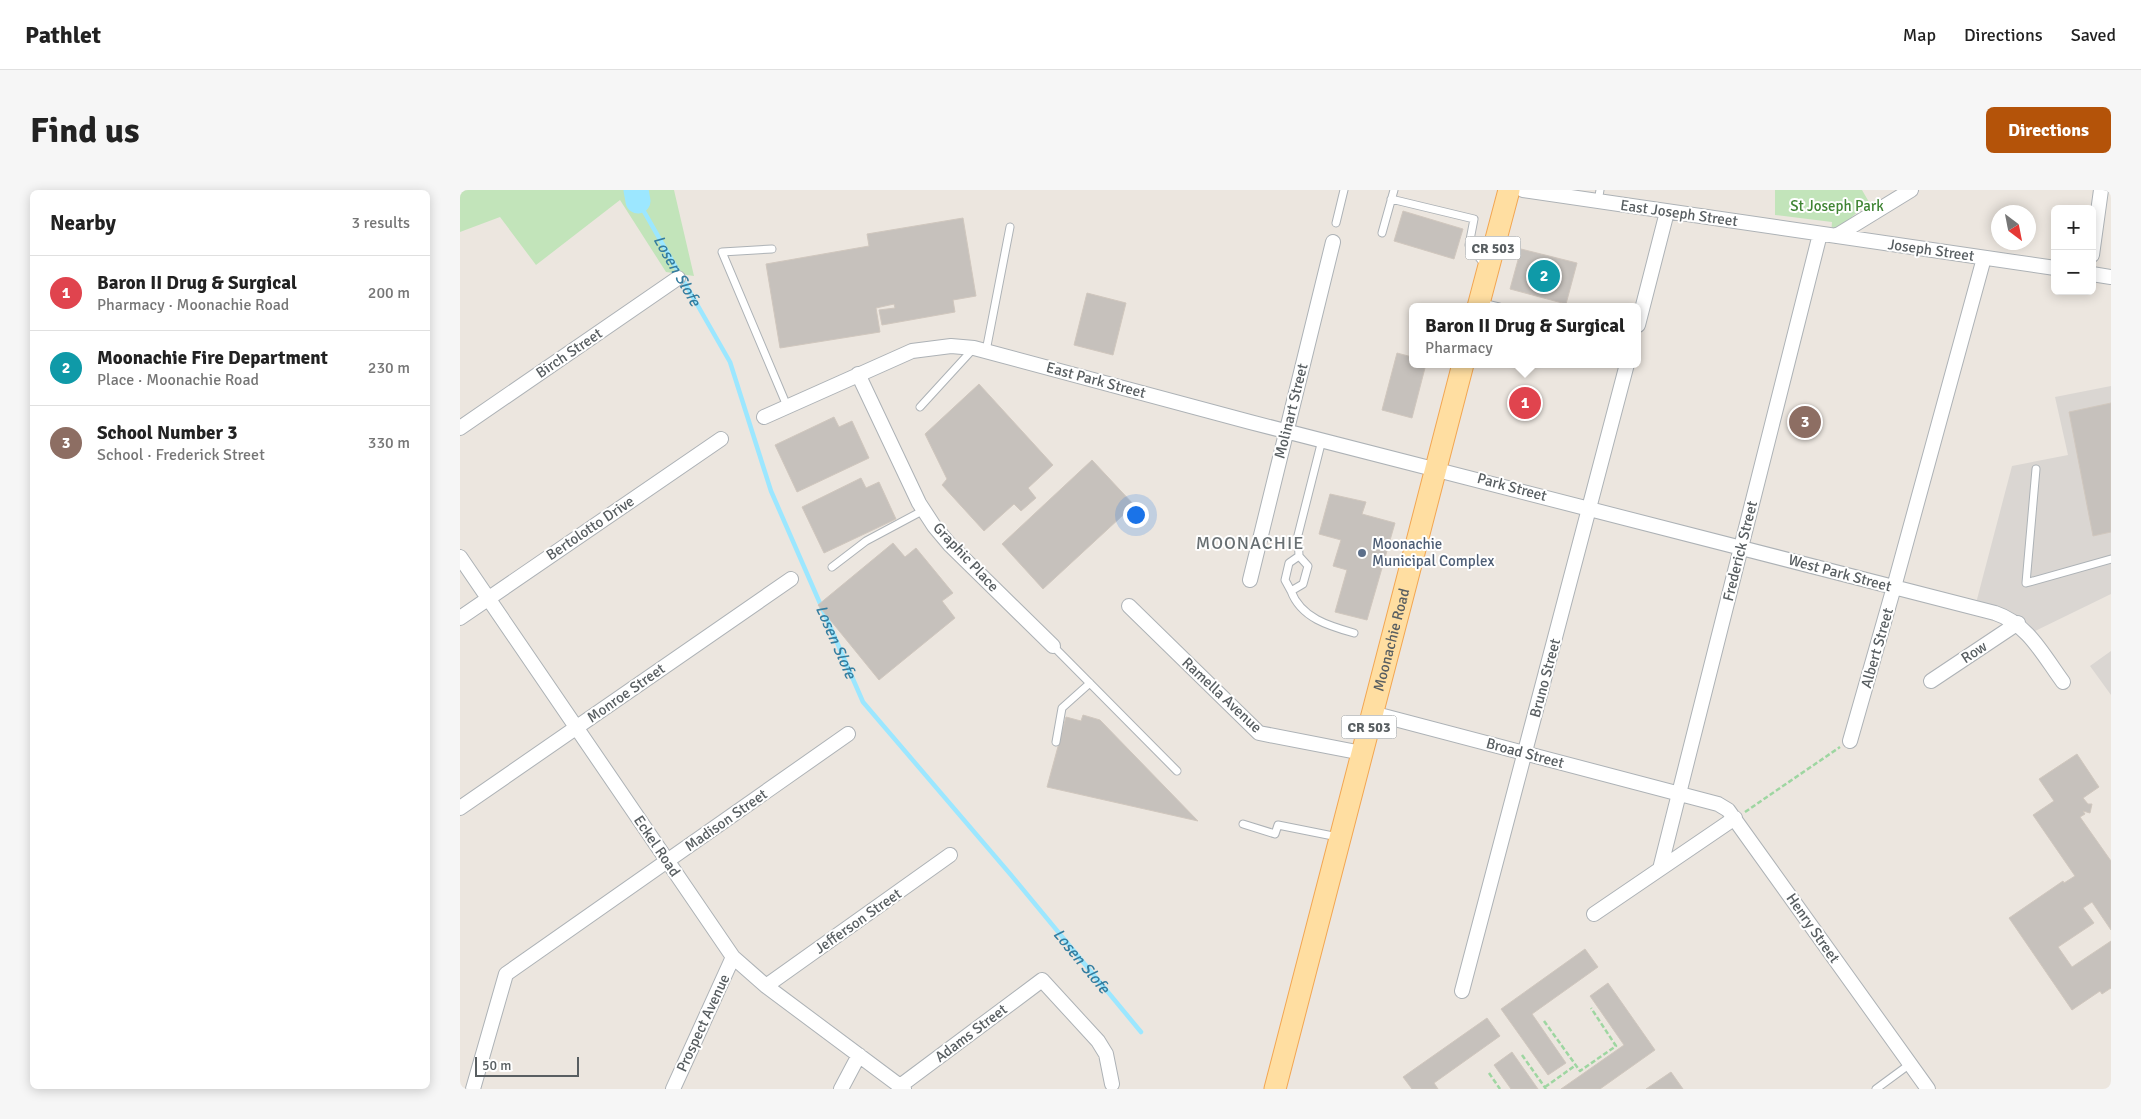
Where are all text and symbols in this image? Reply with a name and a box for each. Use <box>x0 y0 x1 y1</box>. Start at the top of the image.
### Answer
text: Pathlet <box>25 20 101 50</box>
text: Map <box>1903 24 1936 46</box>
text: Directions <box>1964 24 2043 46</box>
text: Saved <box>2071 24 2116 46</box>
button: Directions <box>1986 107 2111 153</box>
text: Find us <box>30 109 140 152</box>
street label: East Joseph Street <box>1619 196 1739 230</box>
park label: St Joseph Park <box>1790 197 1884 215</box>
north arrow <box>1991 205 2036 250</box>
map controls <box>2051 205 2096 295</box>
button: + <box>2051 205 2096 250</box>
text: Nearby <box>50 210 116 236</box>
text: 3 results <box>351 213 410 233</box>
water label: Losen Slofe <box>649 232 705 311</box>
street label: Joseph Street <box>1887 235 1975 265</box>
road number: CR 503 <box>1466 236 1520 260</box>
button: − <box>2051 250 2096 295</box>
pin: 2 <box>1528 257 1560 295</box>
text: Baron II Drug & Surgical <box>97 271 297 295</box>
text: 1 <box>62 283 70 303</box>
text: 200 m <box>368 283 410 303</box>
text: Pharmacy · Moonachie Road <box>97 295 289 315</box>
popup <box>1409 303 1641 368</box>
text: Baron II Drug & Surgical <box>1425 314 1625 338</box>
street label: Birch Street <box>532 324 606 382</box>
text: Pharmacy <box>1425 338 1493 358</box>
text: Moonachie Fire Department <box>97 346 328 370</box>
text: 2 <box>62 358 70 378</box>
text: 230 m <box>368 358 410 378</box>
street label: East Park Street <box>1044 358 1148 402</box>
street label: Molinart Street <box>1270 361 1312 461</box>
text: Place · Moonachie Road <box>97 370 259 390</box>
pin: 1 <box>1509 384 1541 422</box>
pin: 3 <box>1789 403 1821 441</box>
text: School Number 3 <box>97 421 237 445</box>
text: 3 <box>62 433 70 453</box>
text: 330 m <box>368 433 410 453</box>
text: School · Frederick Street <box>97 445 265 465</box>
street label: Park Street <box>1475 469 1549 505</box>
street label: Bertolotto Drive <box>543 492 637 564</box>
street label: Frederick Street <box>1719 499 1761 603</box>
your location <box>1123 502 1149 528</box>
street label: Graphic Place <box>929 519 1003 595</box>
district label: MOONACHIE <box>1196 532 1304 554</box>
place label: Moonachie Municipal Complex <box>1372 535 1495 570</box>
marker: Moonachie Municipal Complex <box>1356 547 1368 559</box>
street label: West Park Street <box>1786 551 1894 595</box>
street label: Moonachie Road <box>1369 586 1413 693</box>
water label: Losen Slofe <box>811 602 861 683</box>
street label: Albert Street <box>1857 606 1897 690</box>
street label: Bruno Street <box>1526 637 1564 719</box>
street label: Row <box>1958 637 1990 667</box>
street label: Ramella Avenue <box>1178 653 1266 737</box>
street label: Monroe Street <box>584 660 668 726</box>
road number: CR 503 <box>1342 716 1396 738</box>
street label: Broad Street <box>1484 734 1566 772</box>
street label: Madison Street <box>681 785 771 855</box>
street label: Eckel Road <box>630 812 684 880</box>
street label: Jefferson Street <box>811 884 905 958</box>
street label: Henry Street <box>1782 890 1844 966</box>
water label: Losen Slofe <box>1049 925 1115 999</box>
street label: Prospect Avenue <box>672 971 734 1075</box>
street label: Adams Street <box>931 1000 1011 1066</box>
scale bar <box>475 1054 579 1077</box>
text: 50 m <box>482 1057 511 1074</box>

